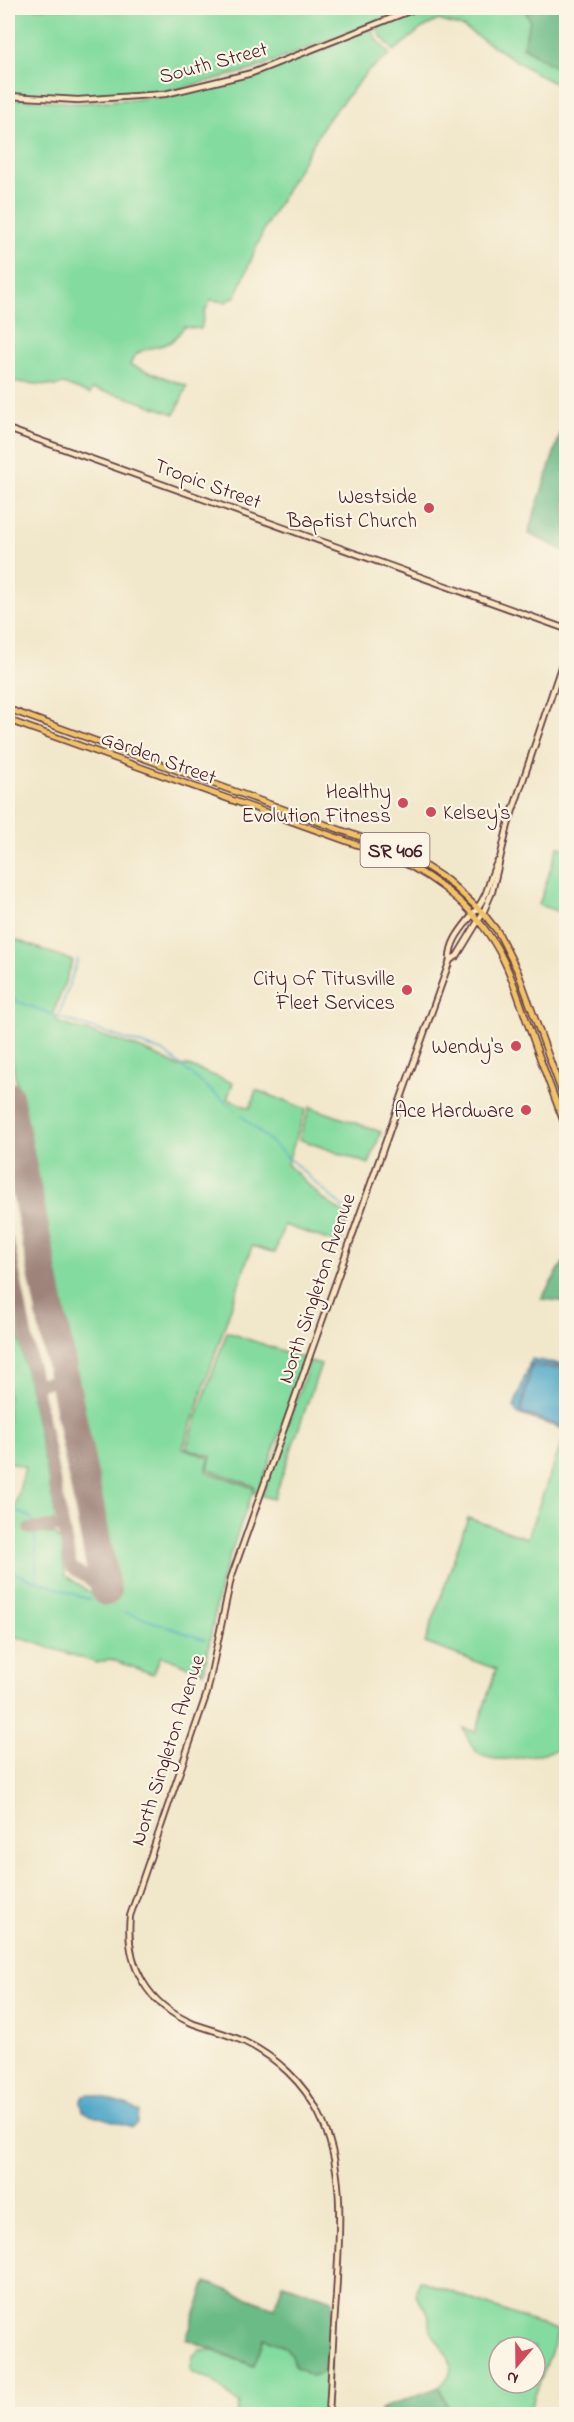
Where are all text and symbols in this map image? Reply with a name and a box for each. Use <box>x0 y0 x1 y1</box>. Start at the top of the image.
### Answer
street label: South Street <box>156 35 271 93</box>
street label: Tropic Street <box>149 452 265 518</box>
place label: Westside Baptist Church <box>286 483 418 537</box>
marker: Westside Baptist Church <box>422 501 436 515</box>
street label: Garden Street <box>96 724 220 794</box>
place label: Healthy Evolution Fitness <box>241 778 391 832</box>
marker: Healthy Evolution Fitness <box>396 796 410 810</box>
place label: Kelsey's <box>443 799 511 831</box>
marker: Kelsey's <box>424 805 438 819</box>
road number: SR 406 <box>360 833 430 867</box>
place label: City Of Titusville Fleet Services <box>253 965 396 1019</box>
marker: City Of Titusville Fleet Services <box>400 983 414 997</box>
place label: Wendy's <box>432 1033 504 1065</box>
marker: Wendy's <box>509 1039 523 1053</box>
place label: Ace Hardware <box>394 1097 515 1127</box>
marker: Ace Hardware <box>519 1103 533 1117</box>
street label: North Singleton Avenue <box>271 1189 367 1388</box>
street label: North Singleton Avenue <box>124 1651 216 1851</box>
north arrow <box>487 2335 547 2395</box>
text: N <box>503 2364 522 2390</box>

